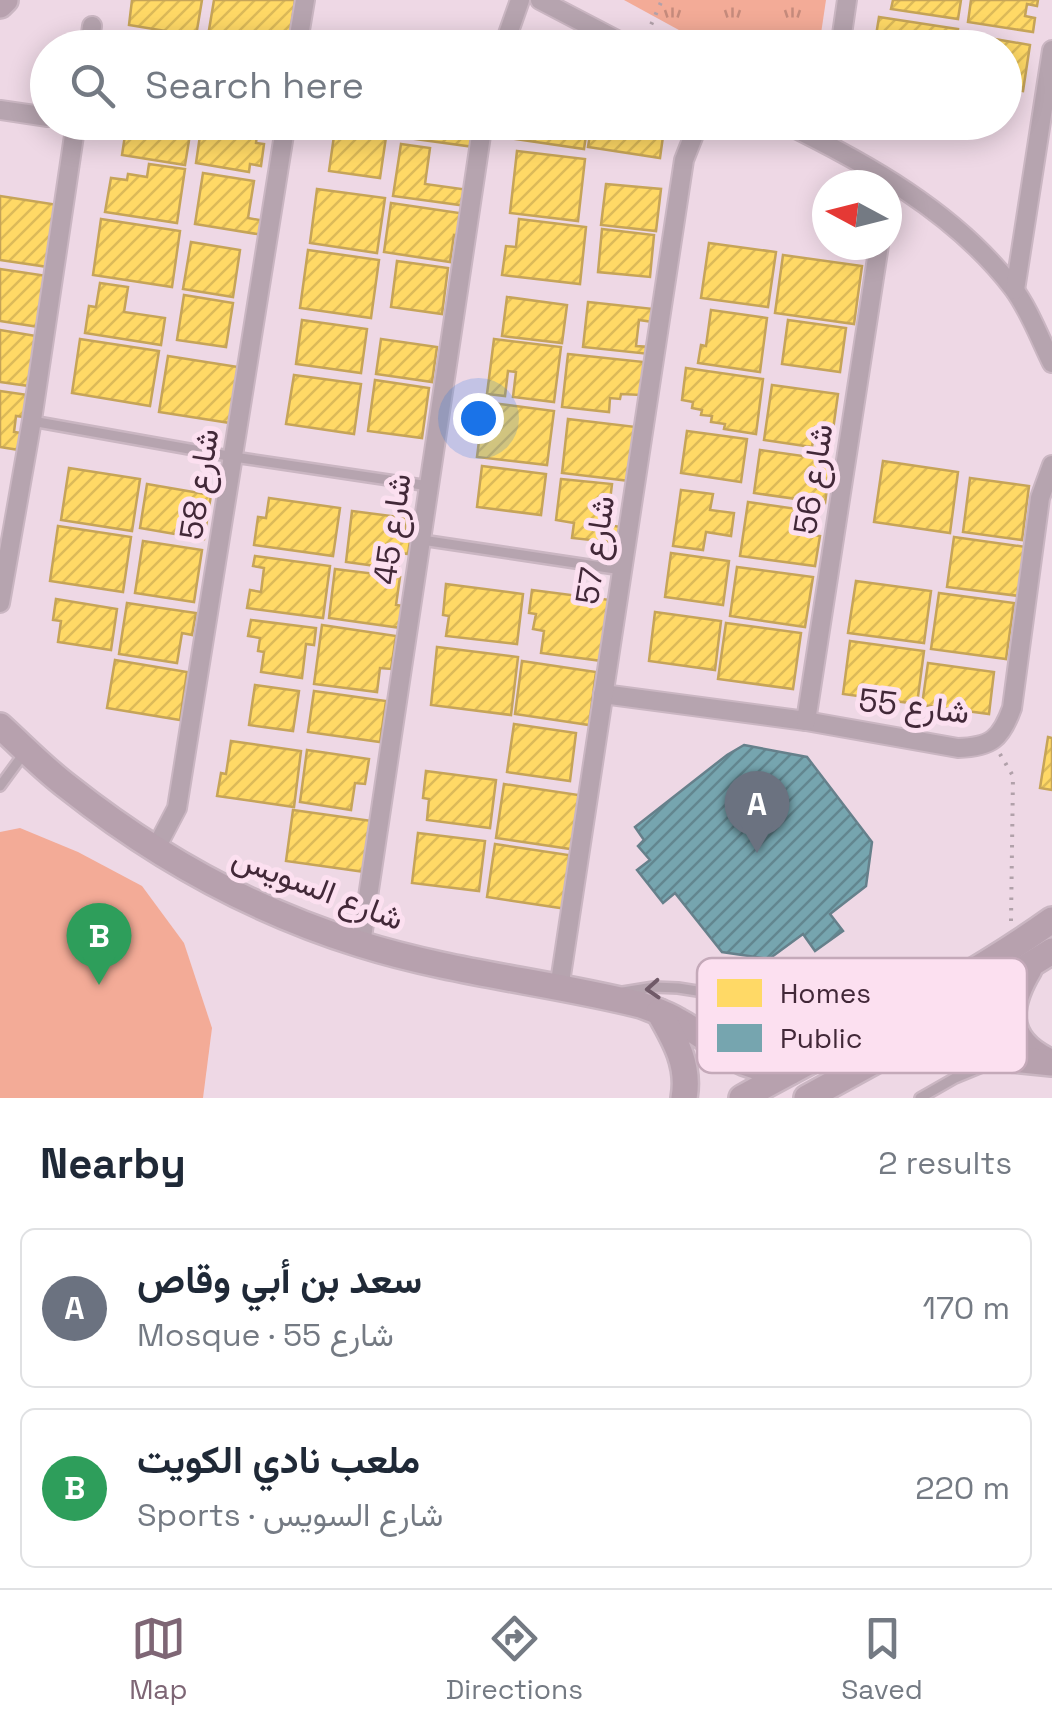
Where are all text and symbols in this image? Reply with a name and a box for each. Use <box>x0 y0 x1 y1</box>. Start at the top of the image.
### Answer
search box <box>30 30 1022 140</box>
icon: search <box>65 58 120 113</box>
text: Search here <box>145 61 364 109</box>
north arrow <box>812 170 902 260</box>
your location <box>453 393 504 444</box>
street label: شارع 56 <box>785 421 843 537</box>
street label: شارع 58 <box>171 426 229 543</box>
street label: شارع 45 <box>364 471 422 587</box>
street label: شارع 57 <box>567 493 625 607</box>
street label: شارع 55 <box>856 679 971 735</box>
pin: A <box>724 770 790 853</box>
street label: شارع السويس <box>226 837 409 941</box>
pin: B <box>66 902 132 985</box>
legend <box>697 958 1027 1073</box>
text: Homes <box>780 975 871 1011</box>
one-way arrow <box>645 978 661 999</box>
text: Public <box>780 1020 862 1056</box>
text: Nearby <box>40 1137 186 1190</box>
text: 2 results <box>878 1143 1012 1183</box>
text: سعد بن أبي وقاص <box>137 1256 422 1304</box>
text: A <box>64 1288 85 1328</box>
text: 170 m <box>923 1288 1010 1328</box>
text: Mosque · شارع 55 <box>137 1315 394 1355</box>
text: ملعب نادي الكويت <box>137 1436 420 1484</box>
text: B <box>64 1468 85 1508</box>
text: 220 m <box>915 1468 1010 1508</box>
text: Sports · شارع السويس <box>137 1495 443 1535</box>
tab: Map <box>129 1611 187 1707</box>
tab: Directions <box>446 1611 583 1707</box>
tab: Saved <box>841 1611 923 1707</box>

